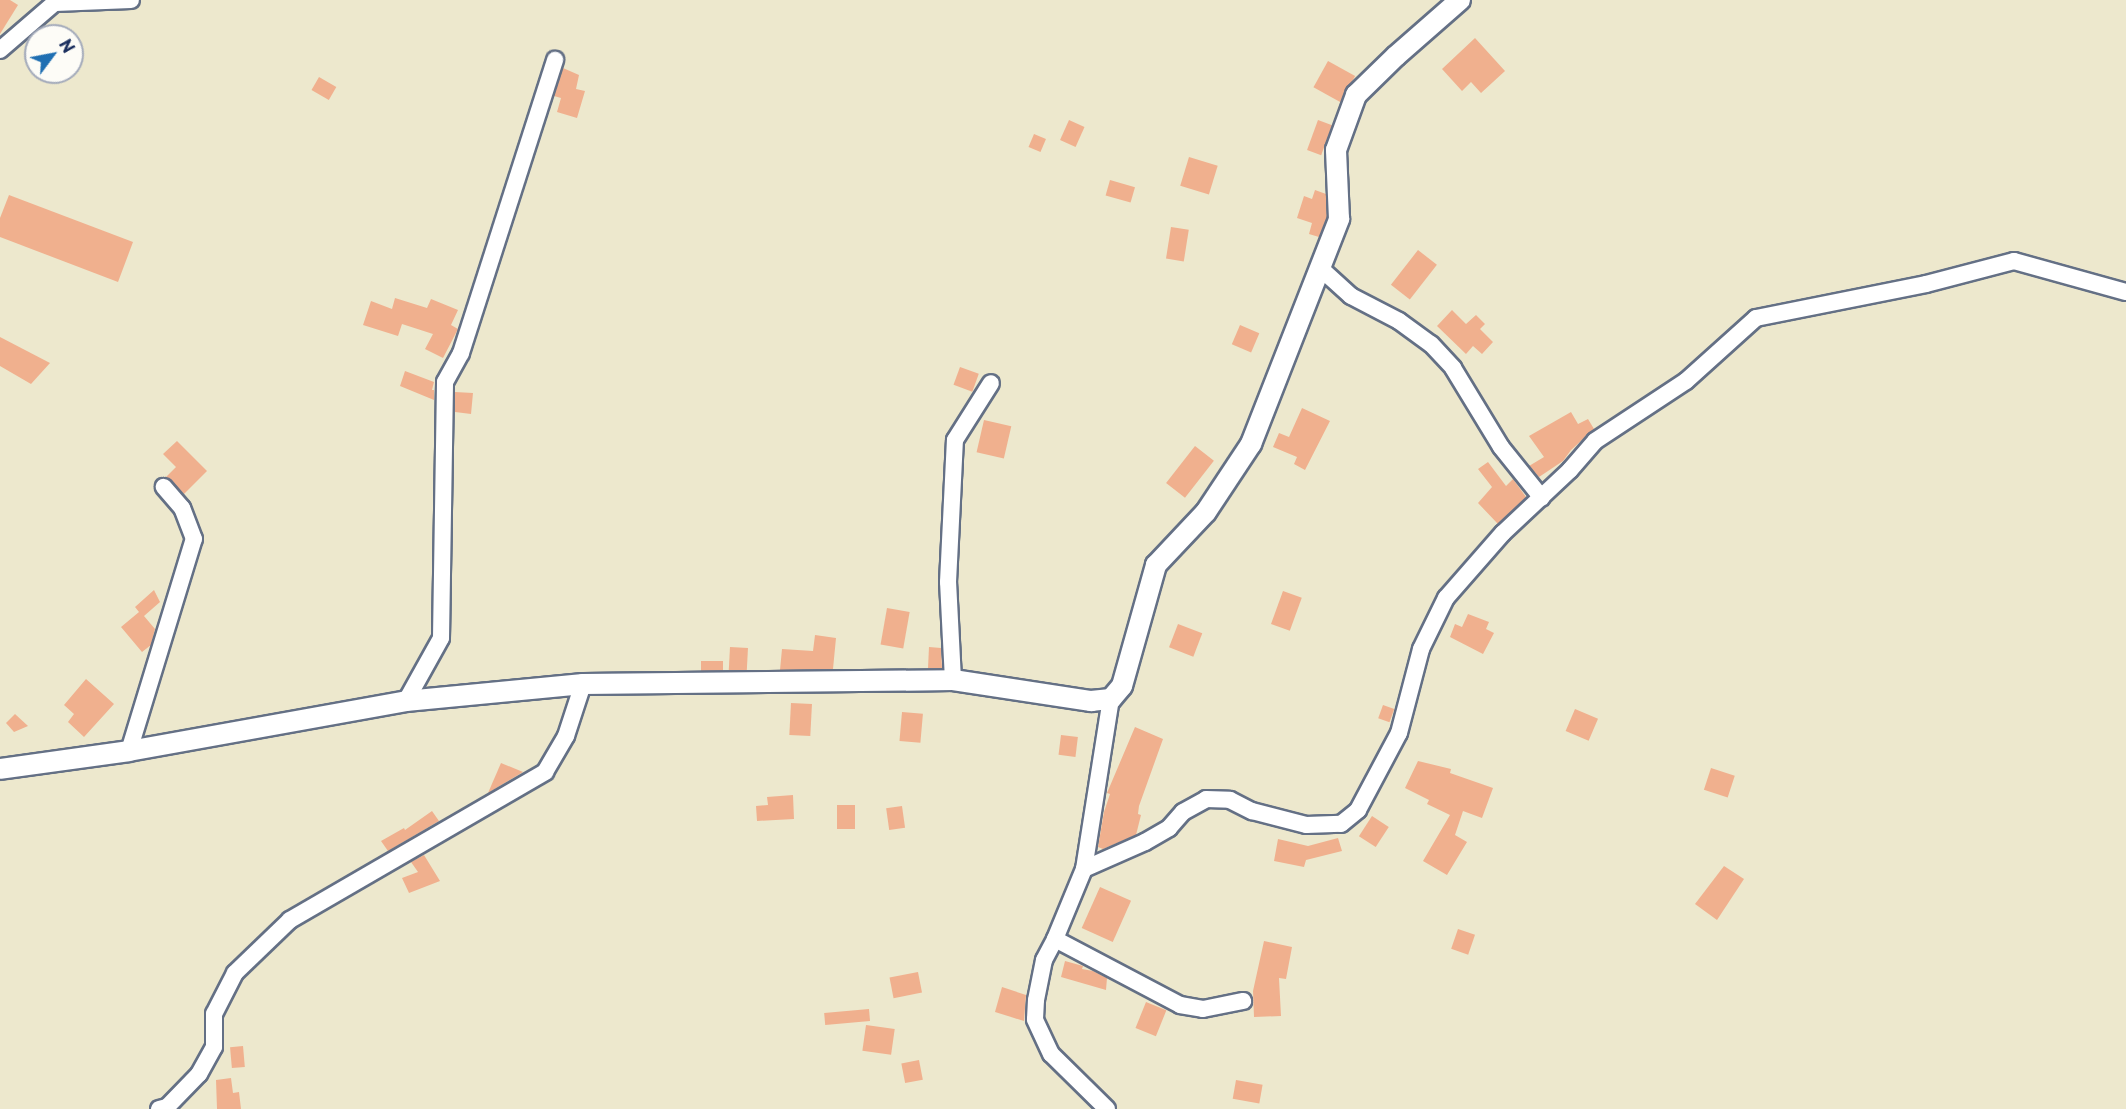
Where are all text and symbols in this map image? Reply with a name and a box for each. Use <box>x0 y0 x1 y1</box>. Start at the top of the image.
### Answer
north arrow <box>24 24 84 84</box>
text: N <box>54 34 81 57</box>

